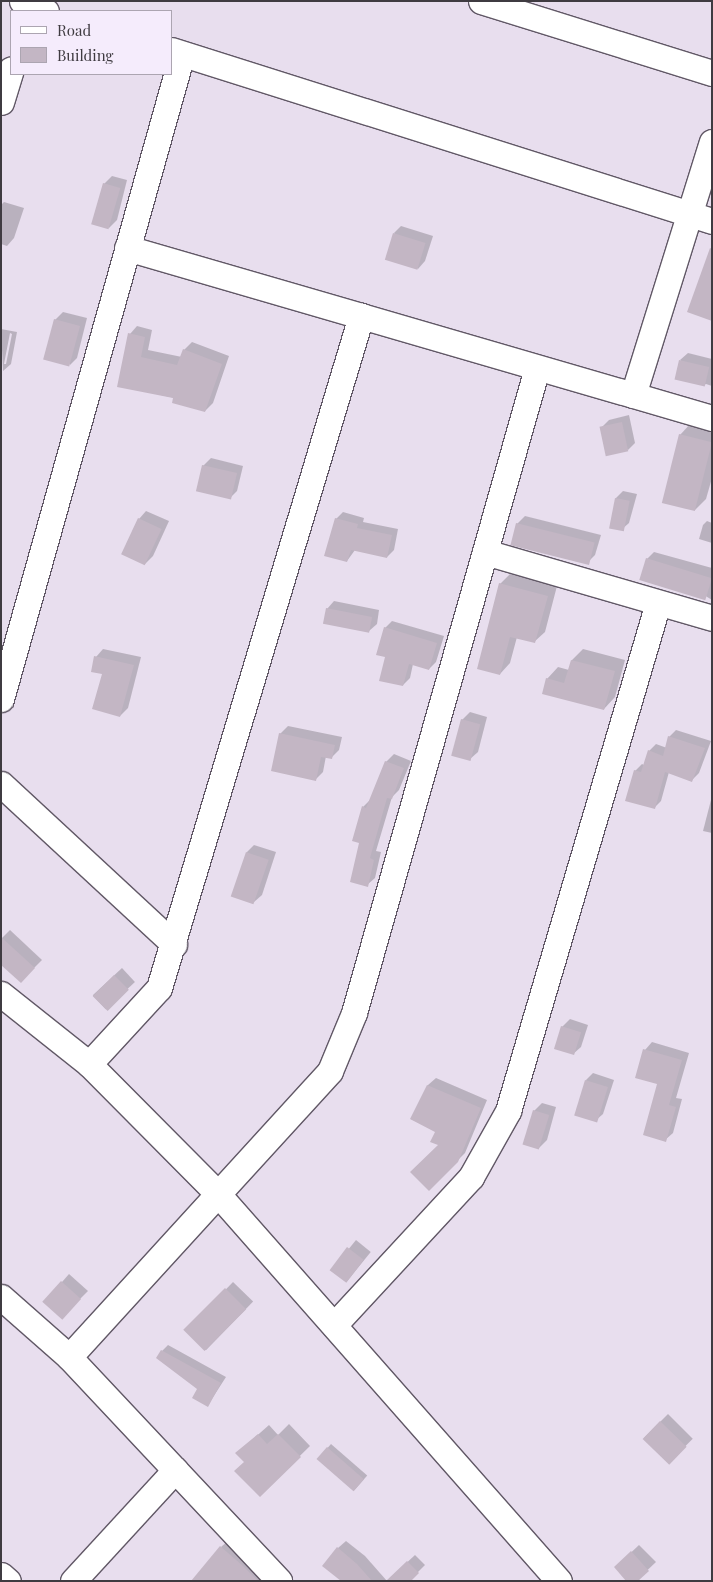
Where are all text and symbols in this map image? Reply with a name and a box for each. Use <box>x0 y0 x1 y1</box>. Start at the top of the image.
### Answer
legend <box>10 10 172 75</box>
text: Road <box>57 20 91 40</box>
text: Building <box>57 45 113 65</box>

